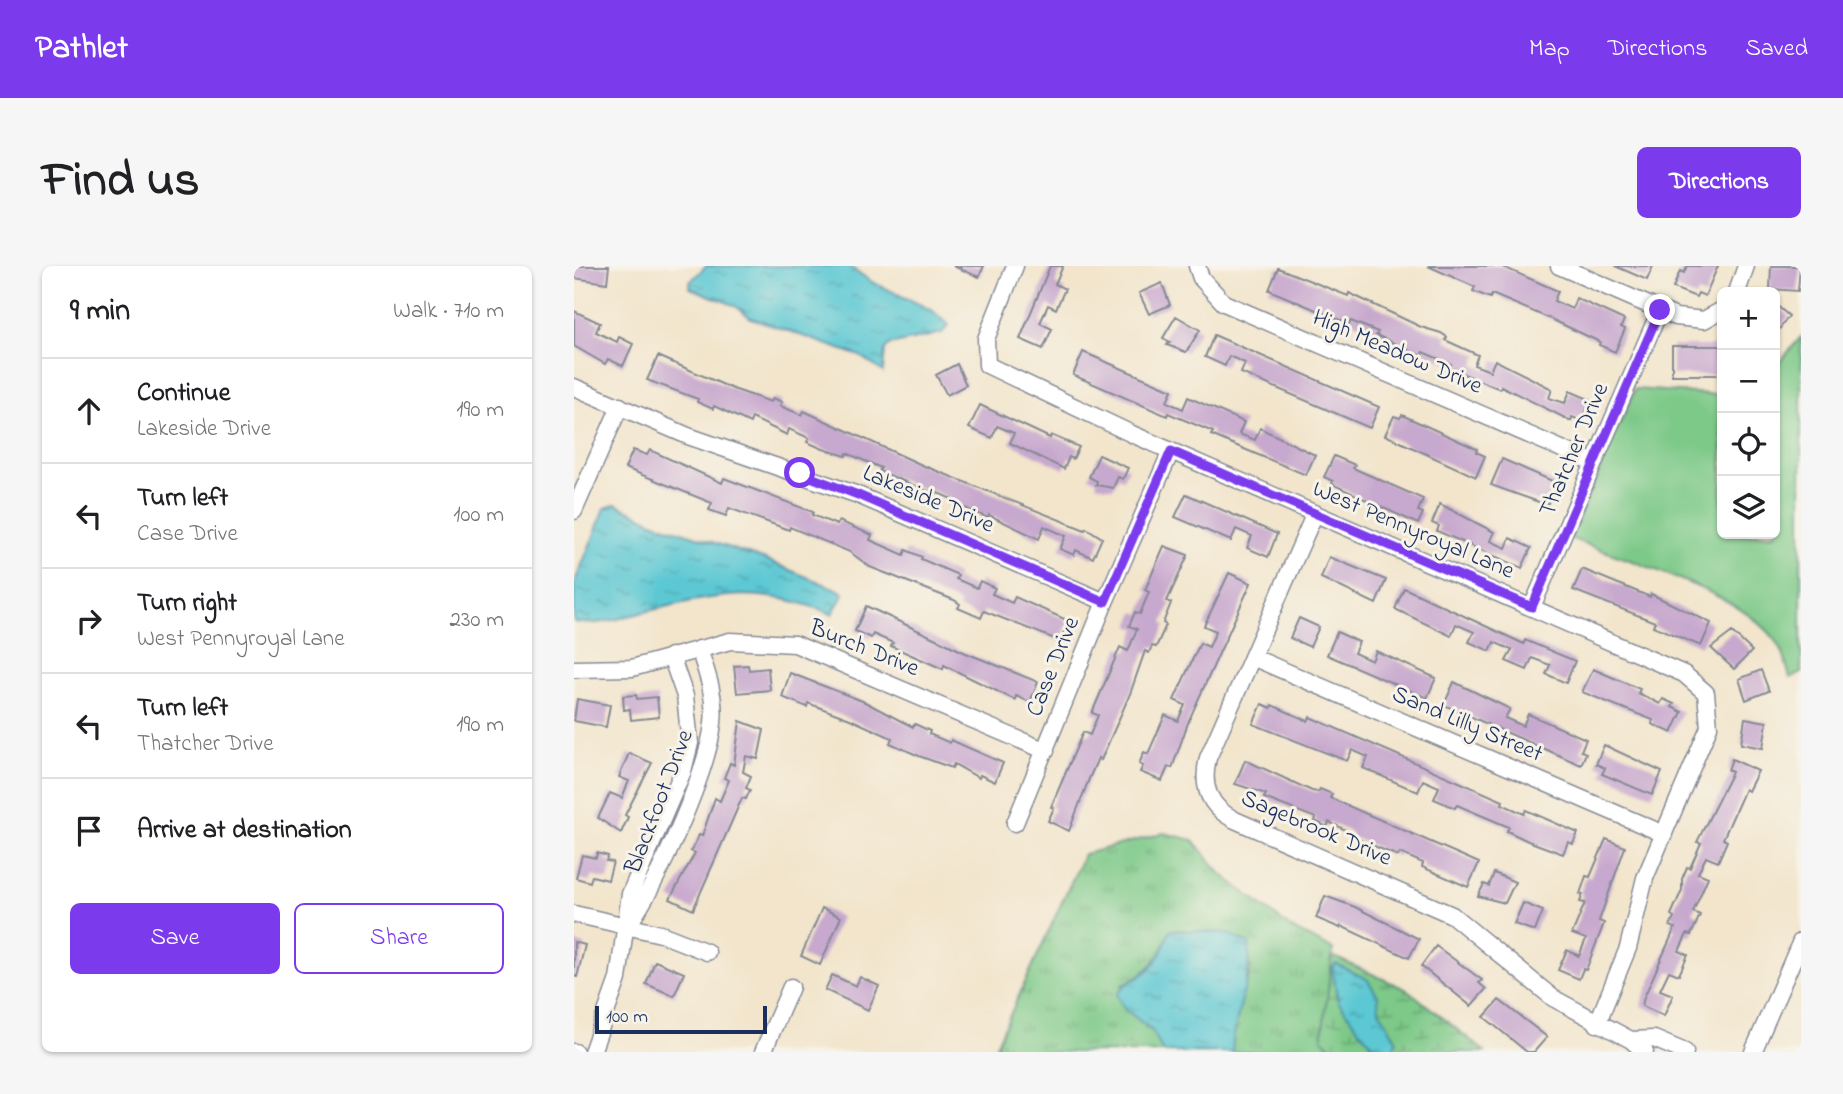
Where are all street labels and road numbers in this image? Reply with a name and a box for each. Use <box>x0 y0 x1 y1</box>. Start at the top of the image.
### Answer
street label: High Meadow Drive <box>1307 301 1488 405</box>
street label: Thatcher Drive <box>1531 377 1619 522</box>
street label: Lakeside Drive <box>857 457 999 544</box>
street label: West Pennyroyal Lane <box>1306 473 1520 590</box>
street label: Burch Drive <box>803 611 924 687</box>
street label: Case Drive <box>1018 611 1090 722</box>
street label: Sand Lilly Street <box>1386 677 1548 773</box>
street label: Blackfoot Drive <box>616 725 704 880</box>
street label: Sagebrook Drive <box>1235 781 1397 877</box>

